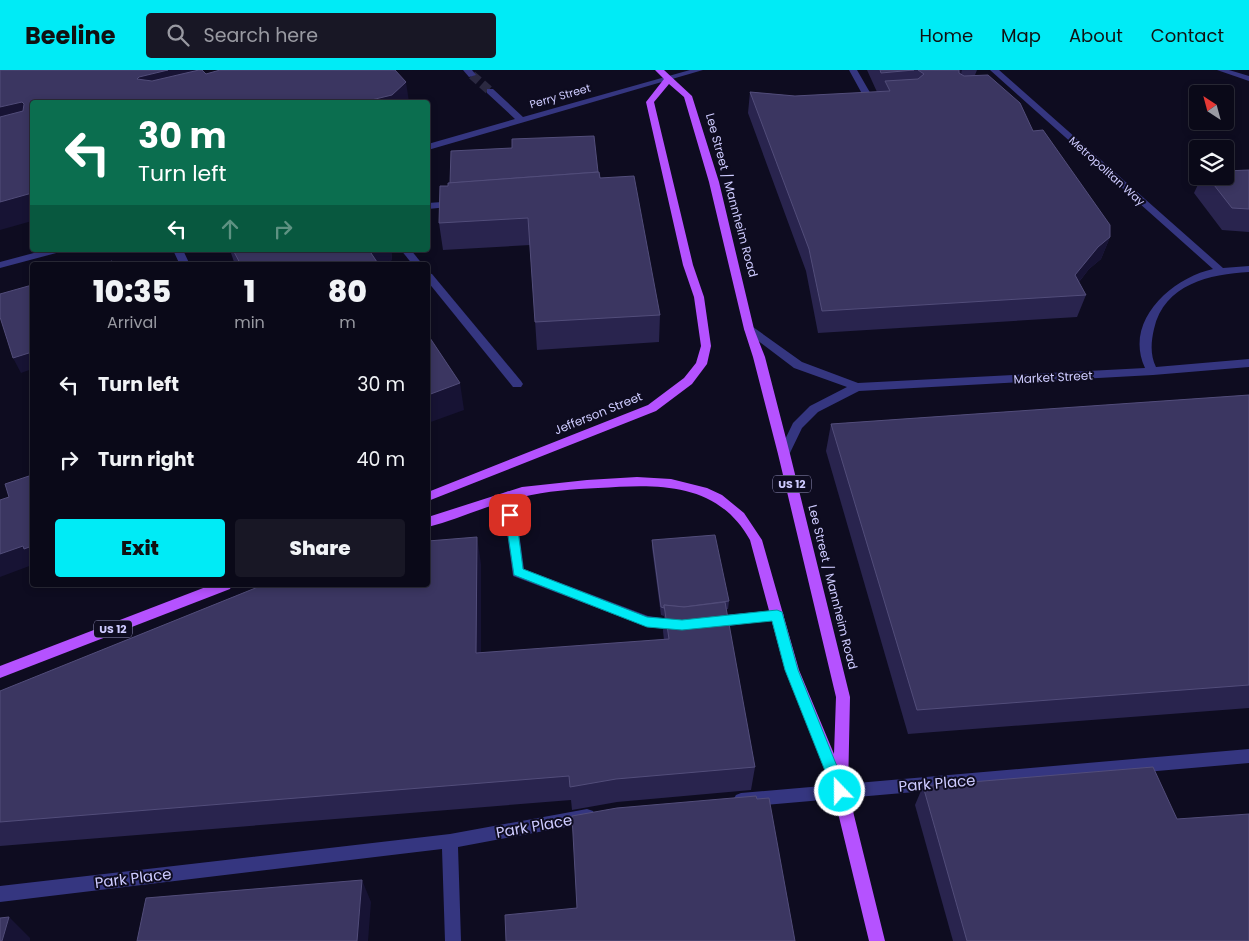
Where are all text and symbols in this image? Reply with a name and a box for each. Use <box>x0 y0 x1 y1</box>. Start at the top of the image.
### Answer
search box <box>146 13 496 58</box>
text: Beeline <box>25 19 116 52</box>
icon: search <box>164 21 192 49</box>
text: Search here <box>204 22 318 49</box>
text: Home <box>919 23 973 48</box>
text: Map <box>1001 23 1041 48</box>
text: About <box>1069 23 1123 48</box>
text: Contact <box>1151 23 1224 48</box>
street label: Perry Street <box>528 80 592 112</box>
north arrow <box>1189 85 1234 130</box>
map controls <box>1189 85 1234 185</box>
text: 30 m <box>138 111 226 160</box>
street label: Lee Street / Mannheim Road <box>702 111 762 279</box>
icon: left <box>55 120 120 185</box>
street label: Metropolitan Way <box>1066 133 1149 210</box>
button: layers <box>1189 140 1234 185</box>
text: Turn left <box>138 158 226 189</box>
icon: left <box>163 215 191 243</box>
icon: ahead <box>216 215 244 243</box>
icon: right <box>269 215 297 243</box>
text: 10:35 <box>93 270 171 313</box>
text: 1 <box>244 270 255 313</box>
text: 80 <box>328 270 367 313</box>
text: Arrival <box>107 311 157 334</box>
text: min <box>234 311 265 334</box>
text: m <box>339 311 356 334</box>
street label: Market Street <box>1013 366 1093 388</box>
icon: left <box>55 371 83 399</box>
text: Turn left <box>98 371 179 398</box>
text: 30 m <box>357 371 405 398</box>
street label: Jefferson Street <box>551 388 645 438</box>
icon: right <box>55 446 83 474</box>
text: Turn right <box>98 446 194 473</box>
text: 40 m <box>356 446 405 473</box>
road number: US 12 <box>773 476 811 492</box>
pin <box>489 494 531 536</box>
icon: arrive <box>496 501 524 529</box>
street label: Lee Street / Mannheim Road <box>804 503 862 671</box>
button: Exit <box>55 519 225 577</box>
button: Share <box>235 519 405 577</box>
road number: US 12 <box>94 620 132 638</box>
position arrow <box>813 764 865 816</box>
street label: Park Place <box>898 769 976 797</box>
street label: Park Place <box>494 809 574 843</box>
street label: Park Place <box>93 863 173 893</box>

